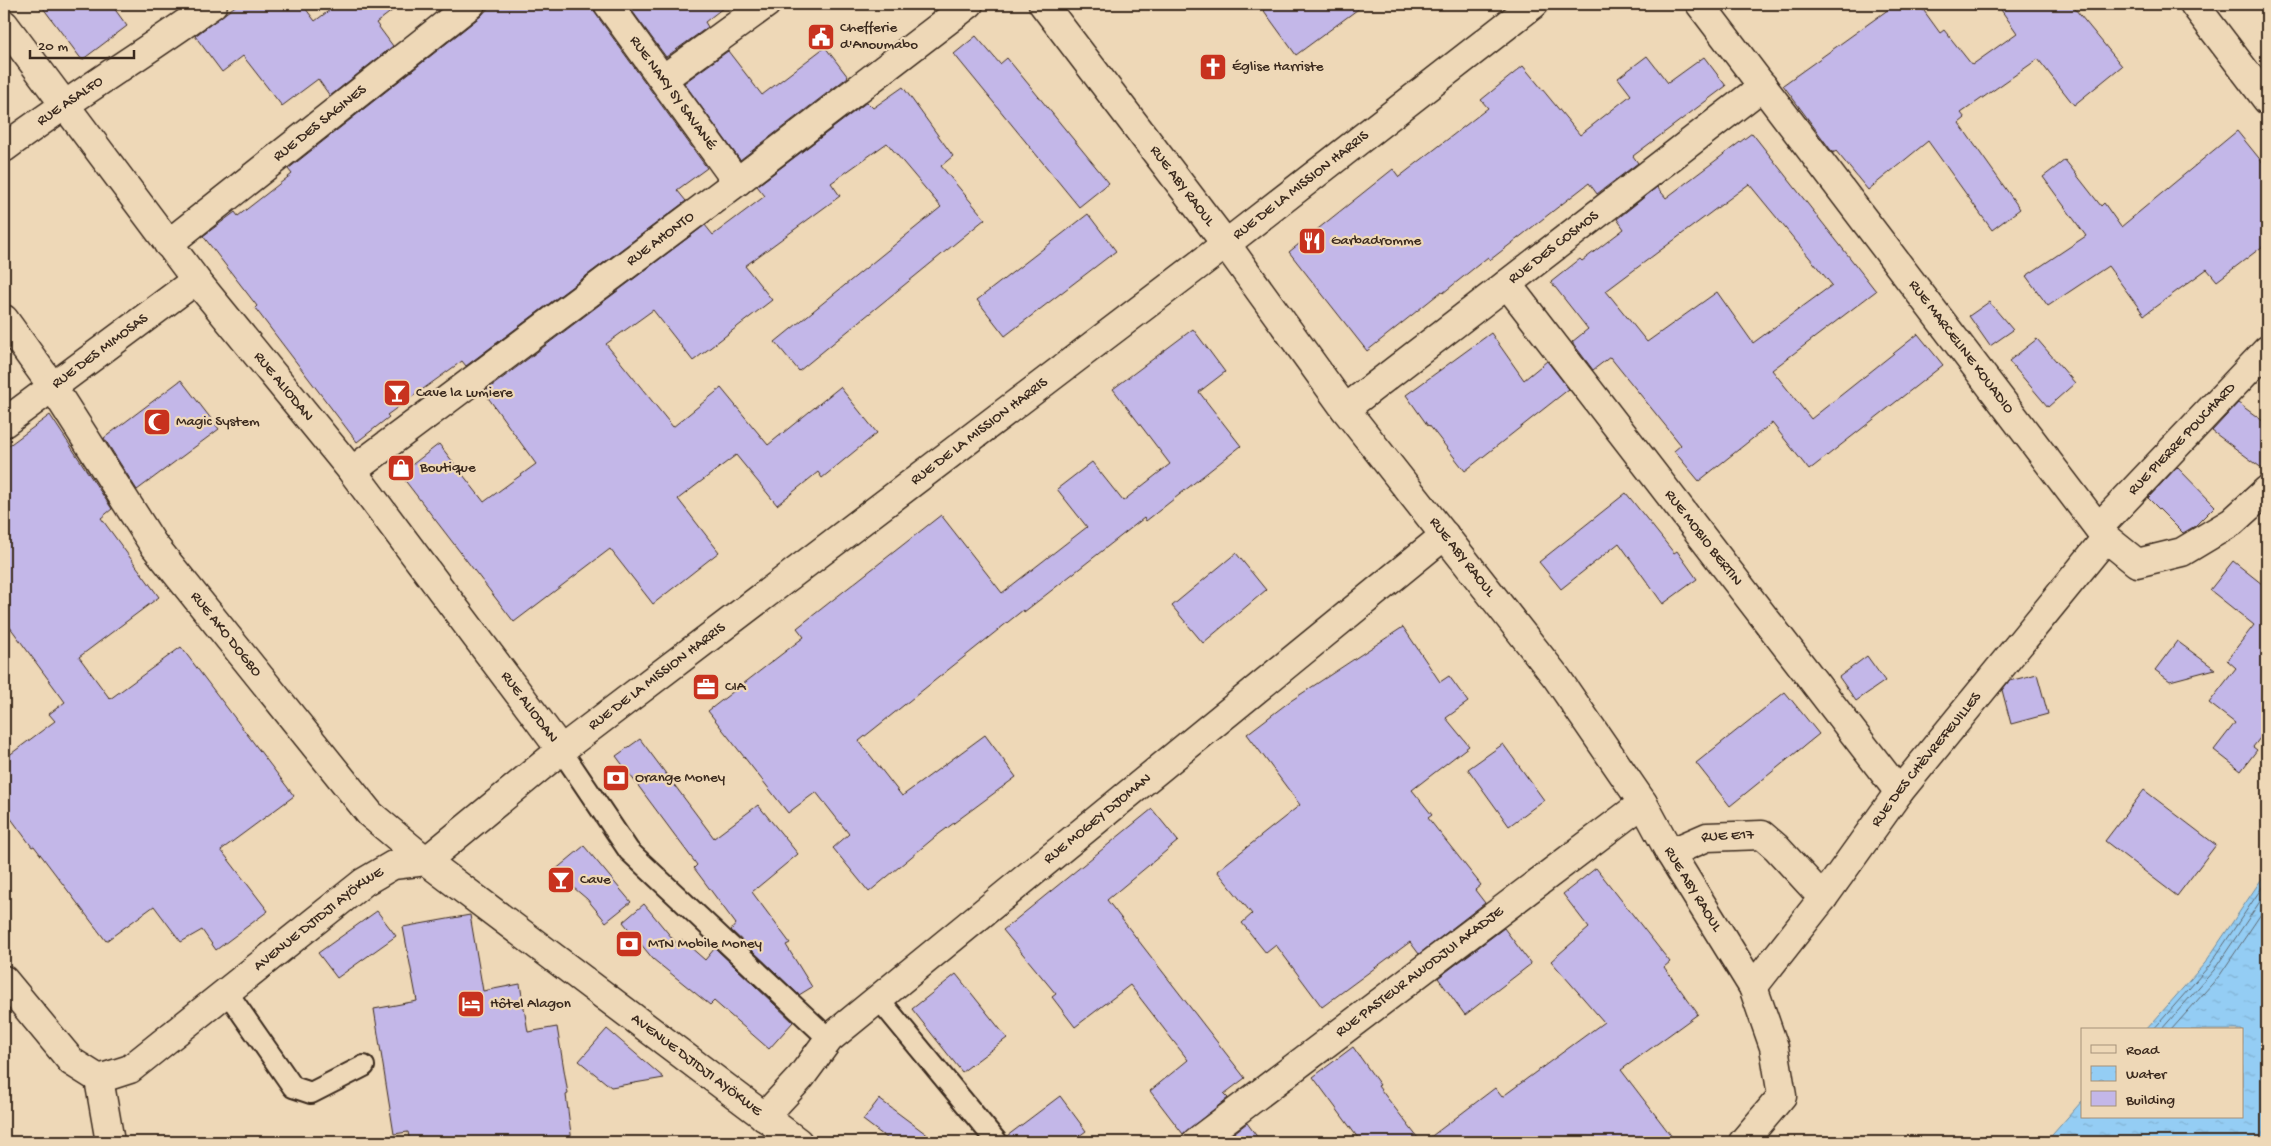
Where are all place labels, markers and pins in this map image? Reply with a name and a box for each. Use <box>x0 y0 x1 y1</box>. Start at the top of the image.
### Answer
place label: Chefferie d'Anoumabo <box>840 19 918 54</box>
public building icon: Chefferie d'Anoumabo <box>806 22 836 52</box>
church icon: Église Harriste <box>1198 52 1228 82</box>
place label: Église Harriste <box>1232 58 1324 76</box>
restaurant icon: Garbadromme <box>1297 226 1327 256</box>
place label: Garbadromme <box>1331 232 1422 250</box>
bar icon: Cave la Lumiere <box>382 378 412 408</box>
place label: Cave la Lumiere <box>416 384 513 402</box>
mosque icon: Magic System <box>142 407 172 437</box>
place label: Magic System <box>176 413 260 431</box>
shop icon: Boutique <box>386 453 416 483</box>
place label: Boutique <box>419 459 476 477</box>
office icon: CIA <box>691 672 721 702</box>
place label: CIA <box>725 678 747 696</box>
bank icon: Orange Money <box>601 763 631 793</box>
place label: Orange Money <box>635 769 726 787</box>
bar icon: Cave <box>546 865 576 895</box>
place label: Cave <box>580 871 611 889</box>
bank icon: MTN Mobile Money <box>614 929 644 959</box>
place label: MTN Mobile Money <box>648 935 763 953</box>
hotel icon: Hôtel Alagon <box>456 989 486 1019</box>
place label: Hôtel Alagon <box>490 995 571 1013</box>

